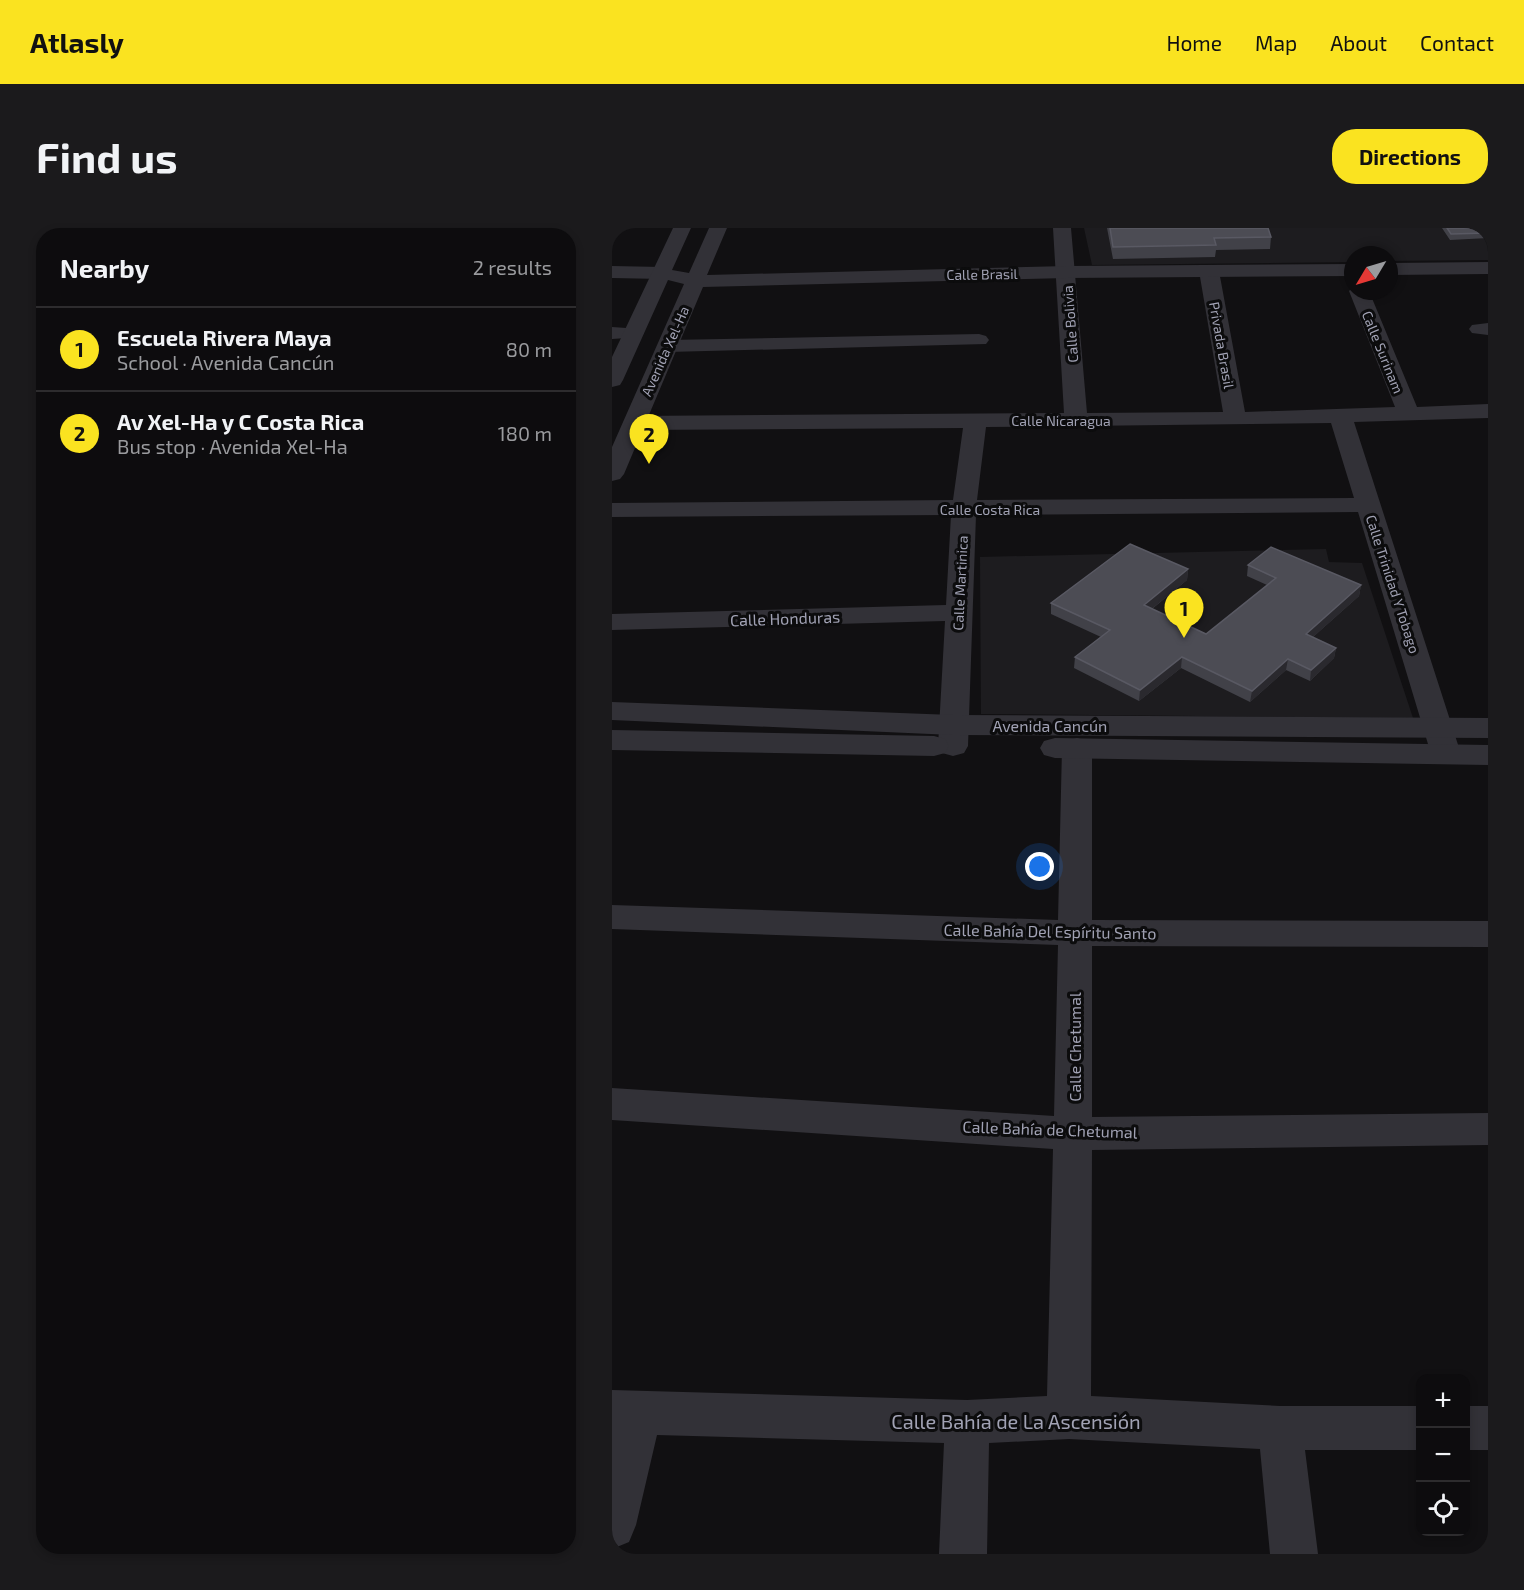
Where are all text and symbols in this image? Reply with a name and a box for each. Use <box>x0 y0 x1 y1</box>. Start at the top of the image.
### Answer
text: Atlasly <box>30 25 124 59</box>
text: Home <box>1166 30 1222 55</box>
text: Map <box>1255 30 1297 55</box>
text: About <box>1330 30 1387 55</box>
text: Contact <box>1420 30 1494 55</box>
button: Directions <box>1332 129 1488 184</box>
text: Find us <box>36 131 178 181</box>
north arrow <box>1344 246 1398 300</box>
text: Nearby <box>60 252 149 283</box>
text: 2 results <box>473 255 552 279</box>
street label: Calle Brasil <box>946 265 1019 283</box>
street label: Calle Bolivia <box>1059 285 1081 363</box>
street label: Privada Brasil <box>1206 300 1238 391</box>
street label: Avenida Xel-Ha <box>638 303 692 399</box>
street label: Calle Surinam <box>1359 308 1407 396</box>
text: Escuela Rivera Maya <box>117 324 332 350</box>
text: 1 <box>75 337 84 361</box>
text: 80 m <box>506 337 552 361</box>
text: School · Avenida Cancún <box>117 350 334 374</box>
text: Av Xel-Ha y C Costa Rica <box>117 408 364 434</box>
street label: Calle Nicaragua <box>1011 412 1111 429</box>
pin: 2 <box>630 414 669 464</box>
text: 2 <box>74 421 85 445</box>
text: 180 m <box>498 421 552 445</box>
text: Bus stop · Avenida Xel-Ha <box>117 434 348 458</box>
street label: Calle Costa Rica <box>940 501 1040 518</box>
street label: Calle Trinidad Y Tobago <box>1363 513 1423 655</box>
street label: Calle Martinica <box>949 535 971 631</box>
pin: 1 <box>1164 588 1204 638</box>
street label: Calle Honduras <box>730 607 840 629</box>
street label: Avenida Cancún <box>993 716 1107 735</box>
your location <box>1025 852 1054 881</box>
street label: Calle Bahía Del Espíritu Santo <box>943 920 1157 942</box>
street label: Calle Chetumal <box>1065 992 1084 1102</box>
street label: Calle Bahía de Chetumal <box>962 1116 1138 1142</box>
map controls <box>1416 1374 1470 1536</box>
button: + <box>1416 1374 1470 1428</box>
street label: Calle Bahía de La Ascensión <box>891 1409 1141 1433</box>
button: − <box>1416 1428 1470 1482</box>
button: locate <box>1416 1482 1470 1536</box>

